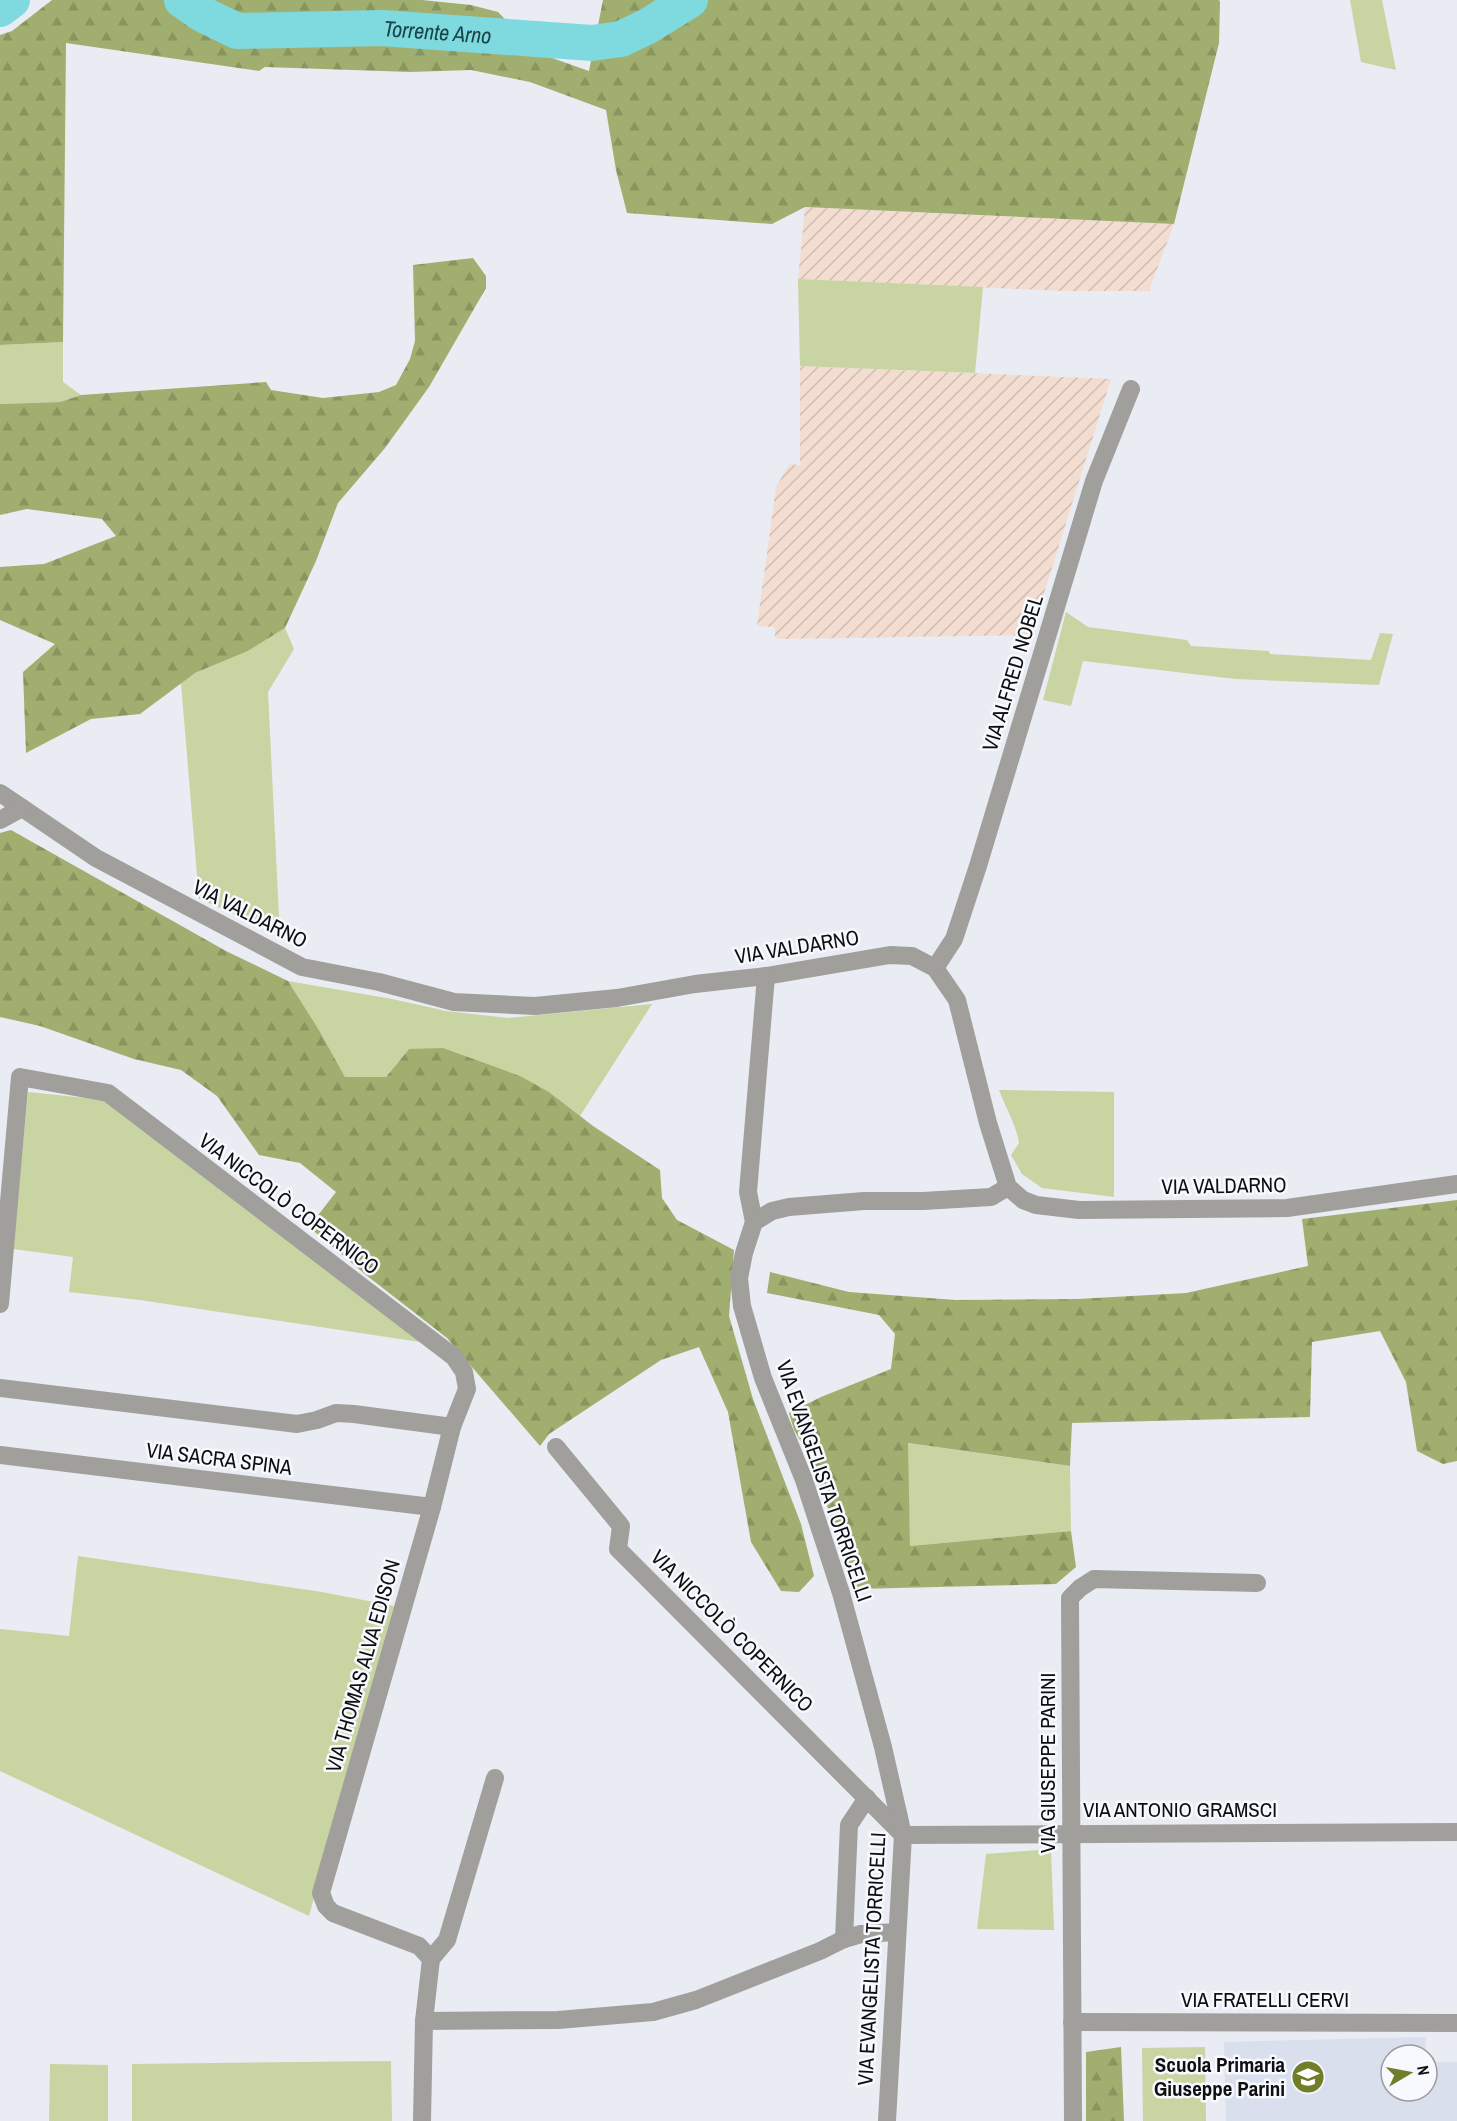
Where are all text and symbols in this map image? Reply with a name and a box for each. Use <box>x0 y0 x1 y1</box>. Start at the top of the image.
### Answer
water label: Torrente Arno <box>383 13 492 51</box>
street label: VIA ALFRED NOBEL <box>975 591 1050 754</box>
street label: VIA VALDARNO <box>188 872 313 955</box>
street label: VIA VALDARNO <box>733 922 861 971</box>
street label: VIA NICCOLÒ COPERNICO <box>193 1126 386 1281</box>
street label: VIA VALDARNO <box>1161 1170 1287 1201</box>
street label: VIA EVANGELISTA TORRICELLI <box>770 1356 879 1605</box>
street label: VIA SACRA SPINA <box>145 1435 294 1482</box>
street label: VIA NICCOLÒ COPERNICO <box>645 1543 820 1718</box>
street label: VIA THOMAS ALVA EDISON <box>318 1556 407 1776</box>
street label: VIA GIUSEPPE PARINI <box>1033 1673 1062 1853</box>
street label: VIA ANTONIO GRAMSCI <box>1083 1795 1277 1824</box>
street label: VIA EVANGELISTA TORRICELLI <box>850 1832 893 2086</box>
street label: VIA FRATELLI CERVI <box>1181 1985 1349 2014</box>
north arrow <box>1379 2043 1439 2103</box>
place label: Scuola Primaria Giuseppe Parini <box>1154 2050 1285 2103</box>
school or university icon: Scuola Primaria Giuseppe Parini <box>1290 2059 1326 2095</box>
text: N <box>1412 2064 1435 2077</box>

